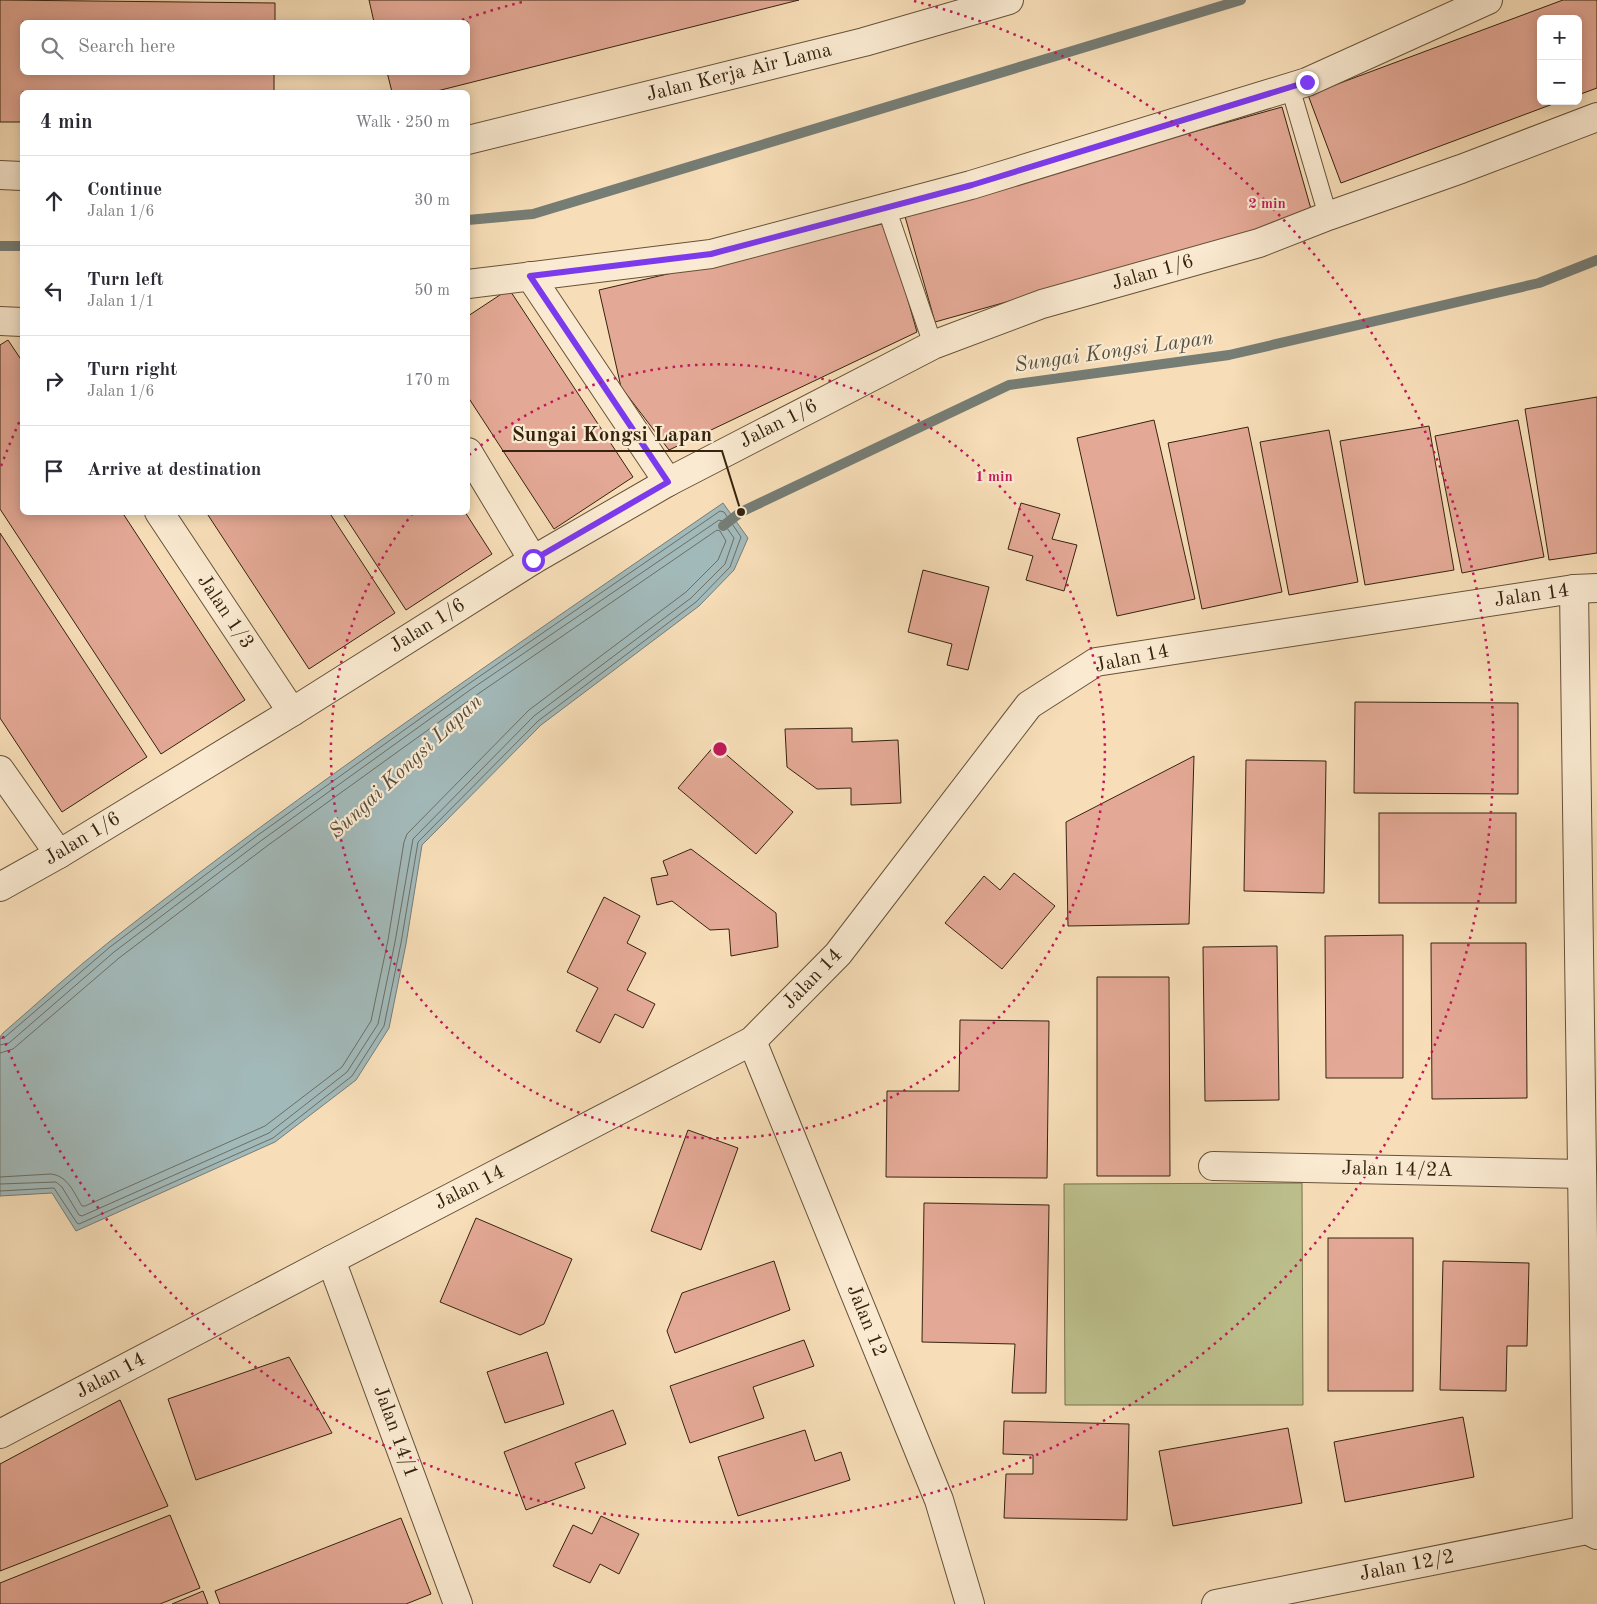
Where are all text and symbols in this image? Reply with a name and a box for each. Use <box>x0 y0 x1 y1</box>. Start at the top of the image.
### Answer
map controls <box>1537 15 1582 105</box>
button: + <box>1537 15 1582 60</box>
search box <box>20 20 470 75</box>
icon: search <box>38 34 66 62</box>
text: Search here <box>78 38 175 57</box>
street label: Jalan Kerja Air Lama <box>644 40 834 106</box>
button: − <box>1537 60 1582 105</box>
route end <box>1296 71 1319 94</box>
text: 4 min <box>40 112 93 133</box>
text: Walk · 250 m <box>355 115 450 131</box>
text: Continue <box>87 181 162 200</box>
icon: ahead <box>40 187 68 215</box>
text: 30 m <box>414 193 450 209</box>
text: 2 min <box>1248 197 1286 212</box>
text: Jalan 1/6 <box>87 204 155 220</box>
street label: Jalan 1/6 <box>1110 252 1196 294</box>
text: Turn left <box>87 271 164 290</box>
icon: left <box>40 277 68 305</box>
text: 50 m <box>414 283 450 299</box>
text: Jalan 1/1 <box>87 294 155 310</box>
water label: Sungai Kongsi Lapan <box>1013 328 1215 376</box>
text: Turn right <box>87 361 177 380</box>
icon: right <box>40 367 68 395</box>
text: 170 m <box>405 373 450 389</box>
text: Jalan 1/6 <box>87 384 155 400</box>
street label: Jalan 1/6 <box>737 396 821 452</box>
callout: Sungai Kongsi Lapan <box>502 415 722 451</box>
text: Sungai Kongsi Lapan <box>512 425 712 446</box>
icon: arrive <box>40 457 68 485</box>
text: Arrive at destination <box>87 461 261 480</box>
text: 1 min <box>975 470 1013 485</box>
route start <box>522 549 545 572</box>
street label: Jalan 1/3 <box>193 571 257 653</box>
street label: Jalan 14 <box>1493 581 1571 611</box>
street label: Jalan 1/6 <box>387 595 469 657</box>
street label: Jalan 14 <box>1093 641 1171 677</box>
water label: Sungai Kongsi Lapan <box>325 691 487 843</box>
centre of rings <box>711 740 729 758</box>
street label: Jalan 1/6 <box>42 809 124 869</box>
street label: Jalan 14 <box>780 945 846 1013</box>
street label: Jalan 14/2A <box>1341 1159 1453 1181</box>
street label: Jalan 14 <box>432 1162 508 1214</box>
street label: Jalan 12 <box>843 1282 889 1360</box>
street label: Jalan 14 <box>73 1349 149 1403</box>
street label: Jalan 14/1 <box>369 1383 421 1481</box>
street label: Jalan 12/2 <box>1358 1547 1456 1585</box>

